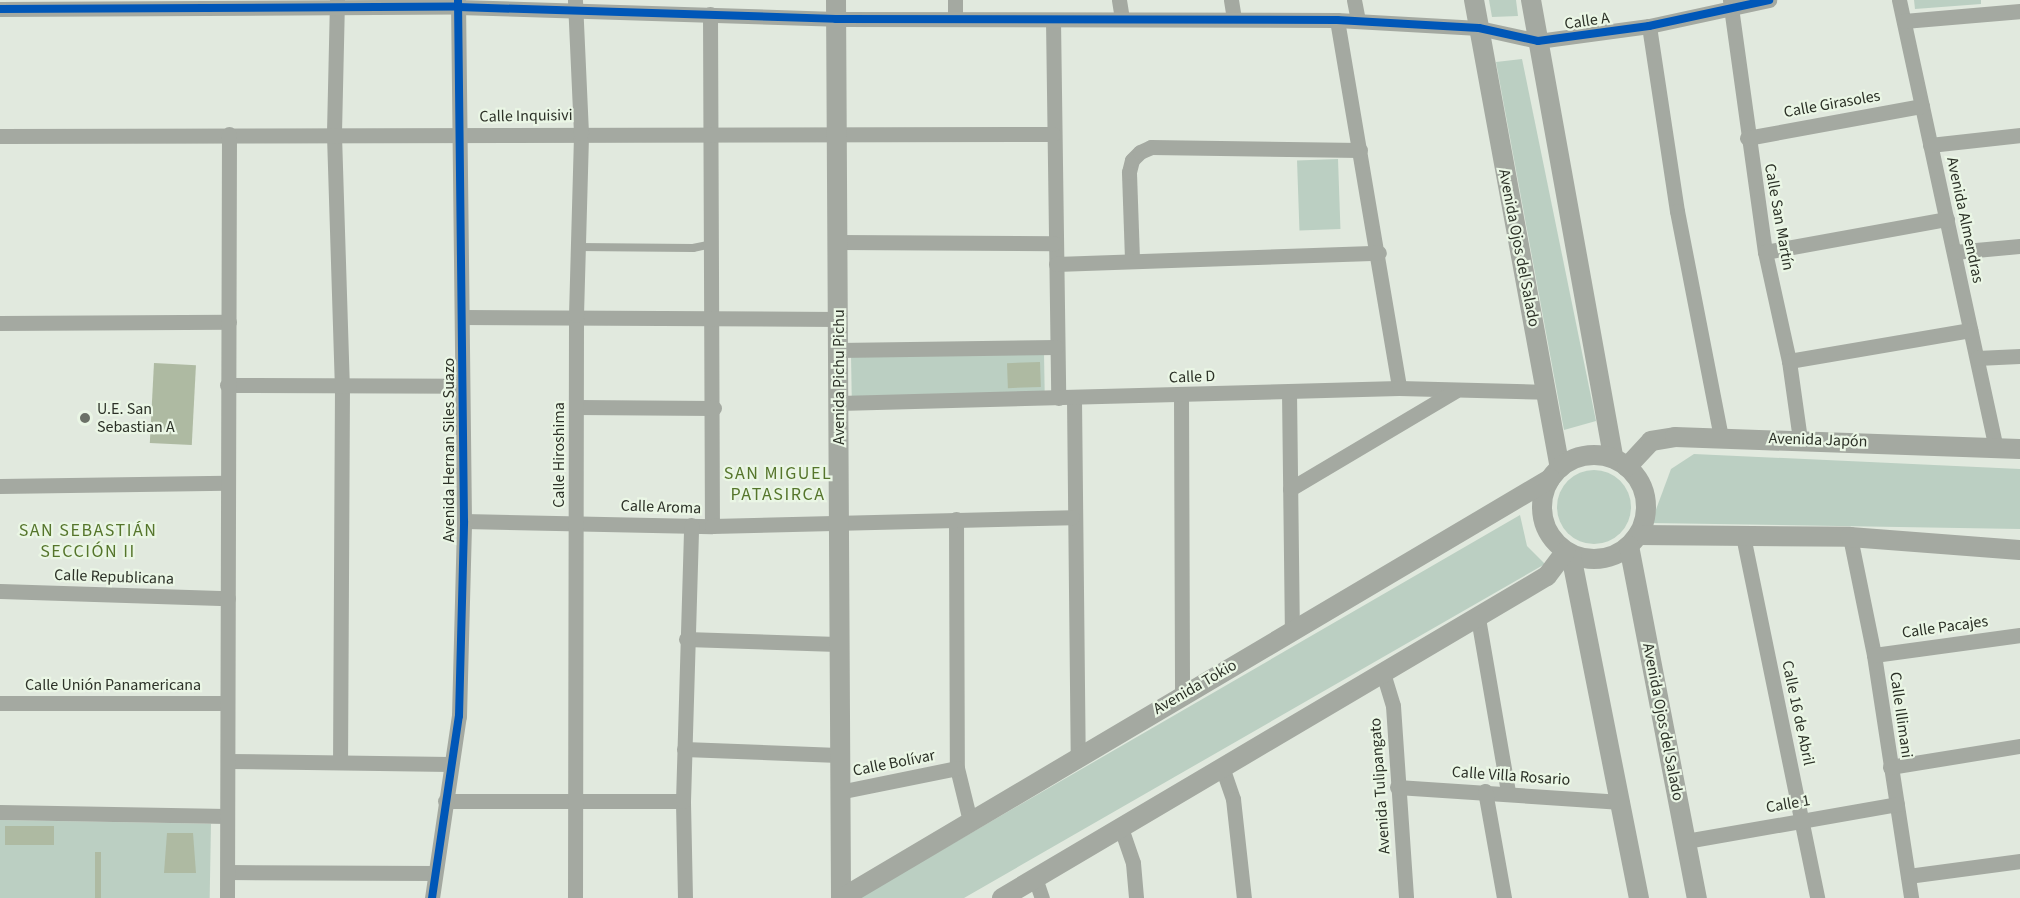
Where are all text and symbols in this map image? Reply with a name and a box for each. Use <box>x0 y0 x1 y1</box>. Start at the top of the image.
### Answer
street label: Calle A <box>1563 8 1611 34</box>
street label: Calle Girasoles <box>1782 86 1882 122</box>
street label: Calle Inquisivi <box>479 106 573 126</box>
street label: Avenida Almendras <box>1942 155 1988 285</box>
street label: Calle San Martín <box>1760 162 1798 272</box>
street label: Avenida Ojos del Salado <box>1494 168 1544 328</box>
street label: Avenida Pichu Pichu <box>829 309 849 445</box>
street label: Avenida Hernan Siles Suazo <box>439 358 459 542</box>
street label: Calle D <box>1169 367 1215 387</box>
place label: U.E. San Sebastian A <box>97 399 175 437</box>
street label: Calle Hiroshima <box>549 402 569 508</box>
marker: U.E. San Sebastian A <box>78 411 92 425</box>
street label: Avenida Japón <box>1768 429 1868 451</box>
district label: SAN MIGUEL PATASIRCA <box>724 464 832 506</box>
street label: Calle Aroma <box>620 496 702 518</box>
district label: SAN SEBASTIÁN SECCIÓN II <box>19 521 157 564</box>
street label: Calle Republicana <box>54 565 174 589</box>
street label: Calle Pacajes <box>1901 611 1989 643</box>
street label: Avenida Ojos del Salado <box>1638 642 1688 802</box>
street label: Avenida Tokio <box>1150 655 1240 719</box>
street label: Calle 16 de Abril <box>1778 659 1818 767</box>
street label: Calle Illimani <box>1885 671 1917 759</box>
street label: Calle Unión Panamericana <box>25 675 201 695</box>
street label: Avenida Tulipangato <box>1366 717 1394 855</box>
street label: Calle Bolívar <box>851 746 937 780</box>
street label: Calle Villa Rosario <box>1451 762 1571 790</box>
street label: Calle 1 <box>1764 791 1812 817</box>

